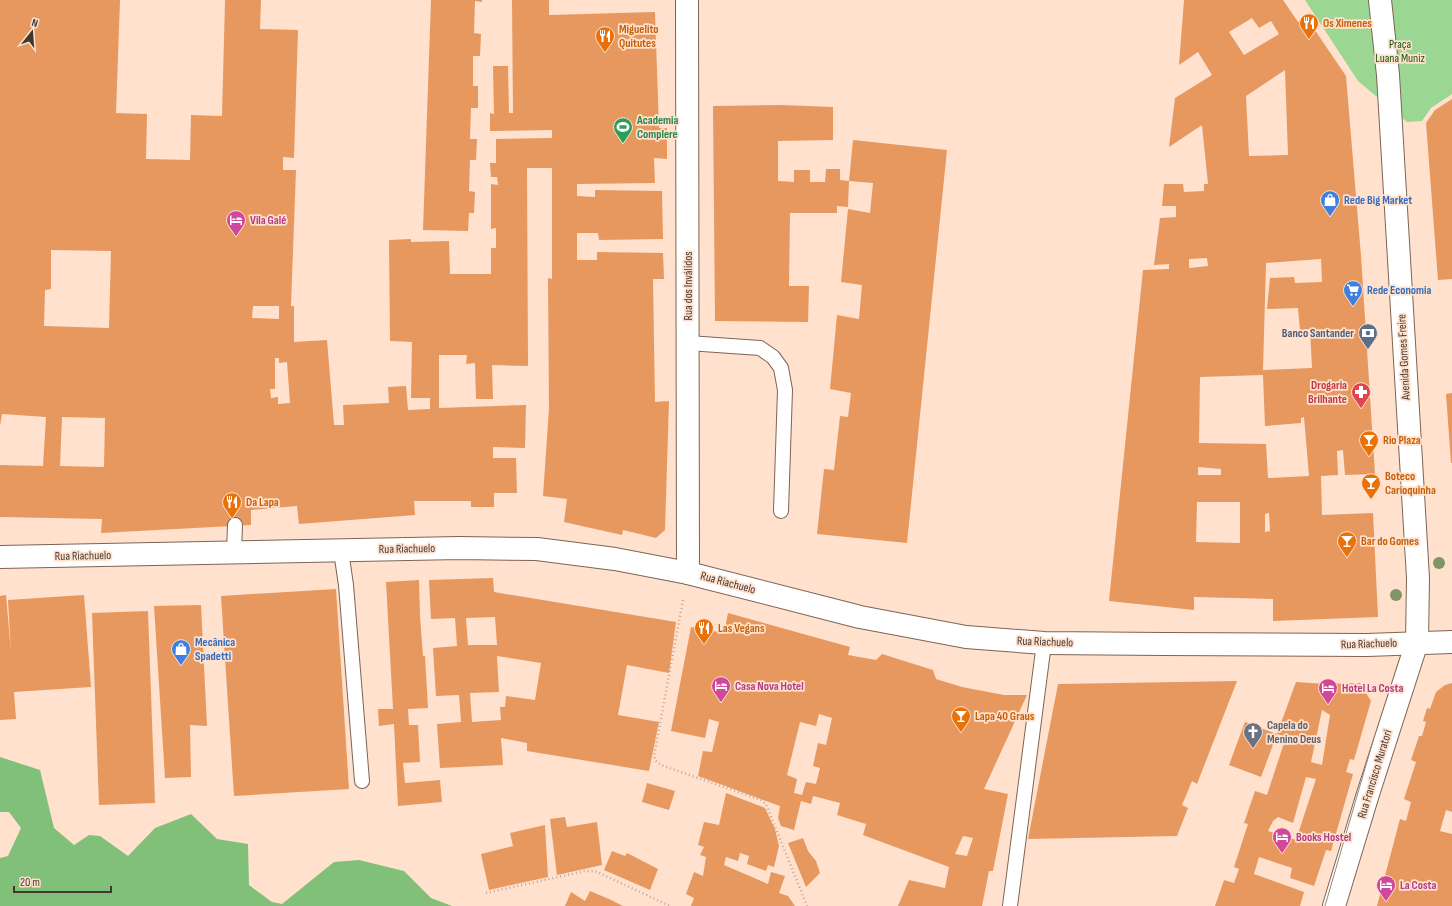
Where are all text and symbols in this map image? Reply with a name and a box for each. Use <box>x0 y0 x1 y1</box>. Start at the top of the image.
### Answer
north arrow <box>12 12 52 52</box>
restaurant icon: Os Ximenes <box>1298 12 1320 40</box>
text: N <box>30 16 40 30</box>
place label: Os Ximenes <box>1323 16 1372 31</box>
place label: Miguelito Quitutes <box>619 22 659 51</box>
restaurant icon: Miguelito Quitutes <box>594 25 616 53</box>
park label: Praça Luana Muniz <box>1375 37 1425 66</box>
place label: Academia Complere <box>636 113 678 142</box>
sports icon: Academia Complere <box>612 116 634 144</box>
shop icon: Rede Big Market <box>1319 189 1341 217</box>
place label: Rede Big Market <box>1344 193 1412 208</box>
hotel icon: Vila Galé <box>225 209 247 237</box>
place label: Vila Galé <box>250 213 286 228</box>
street label: Rua dos Inválidos <box>681 252 696 320</box>
supermarket icon: Rede Economia <box>1342 279 1364 307</box>
place label: Rede Economia <box>1367 283 1431 298</box>
street label: Avenida Gomes Freire <box>1394 314 1414 401</box>
bank icon: Banco Santander <box>1357 322 1379 350</box>
place label: Banco Santander <box>1282 326 1354 341</box>
place label: Drogaria Brilhante <box>1308 378 1347 407</box>
pharmacy icon: Drogaria Brilhante <box>1350 381 1372 409</box>
bar icon: Rio Plaza <box>1358 429 1380 457</box>
place label: Rio Plaza <box>1383 433 1421 448</box>
place label: Boteco Carioquinha <box>1385 469 1436 498</box>
bar icon: Boteco Carioquinha <box>1360 472 1382 500</box>
restaurant icon: Da Lapa <box>221 491 243 519</box>
place label: Da Lapa <box>246 495 279 510</box>
bar icon: Bar do Gomes <box>1336 530 1358 558</box>
place label: Bar do Gomes <box>1361 534 1419 549</box>
street label: Rua Riachuelo <box>379 541 435 557</box>
street label: Rua Riachuelo <box>55 548 111 564</box>
street label: Rua Riachuelo <box>699 568 757 598</box>
restaurant icon: Las Vegans <box>693 617 715 645</box>
place label: Las Vegans <box>718 621 765 636</box>
street label: Rua Riachuelo <box>1017 634 1073 650</box>
place label: Mecânica Spadetti <box>195 635 235 664</box>
street label: Rua Riachuelo <box>1341 636 1397 652</box>
shop icon: Mecânica Spadetti <box>170 638 192 666</box>
hotel icon: Casa Nova Hotel <box>710 675 732 703</box>
hotel icon: Hotel La Costa <box>1317 677 1339 705</box>
place label: Casa Nova Hotel <box>735 679 804 694</box>
place label: Hotel La Costa <box>1342 681 1403 696</box>
bar icon: Lapa 40 Graus <box>950 705 972 733</box>
place label: Lapa 40 Graus <box>975 709 1035 724</box>
place label: Capela do Menino Deus <box>1267 718 1322 747</box>
church icon: Capela do Menino Deus <box>1242 721 1264 749</box>
street label: Rua Francisco Muratori <box>1354 728 1396 820</box>
hotel icon: Books Hostel <box>1271 826 1293 854</box>
place label: Books Hostel <box>1296 830 1351 845</box>
scale bar <box>14 868 111 894</box>
hotel icon: La Costa <box>1375 874 1397 902</box>
text: 20 m <box>20 875 40 890</box>
place label: La Costa <box>1400 878 1436 893</box>

